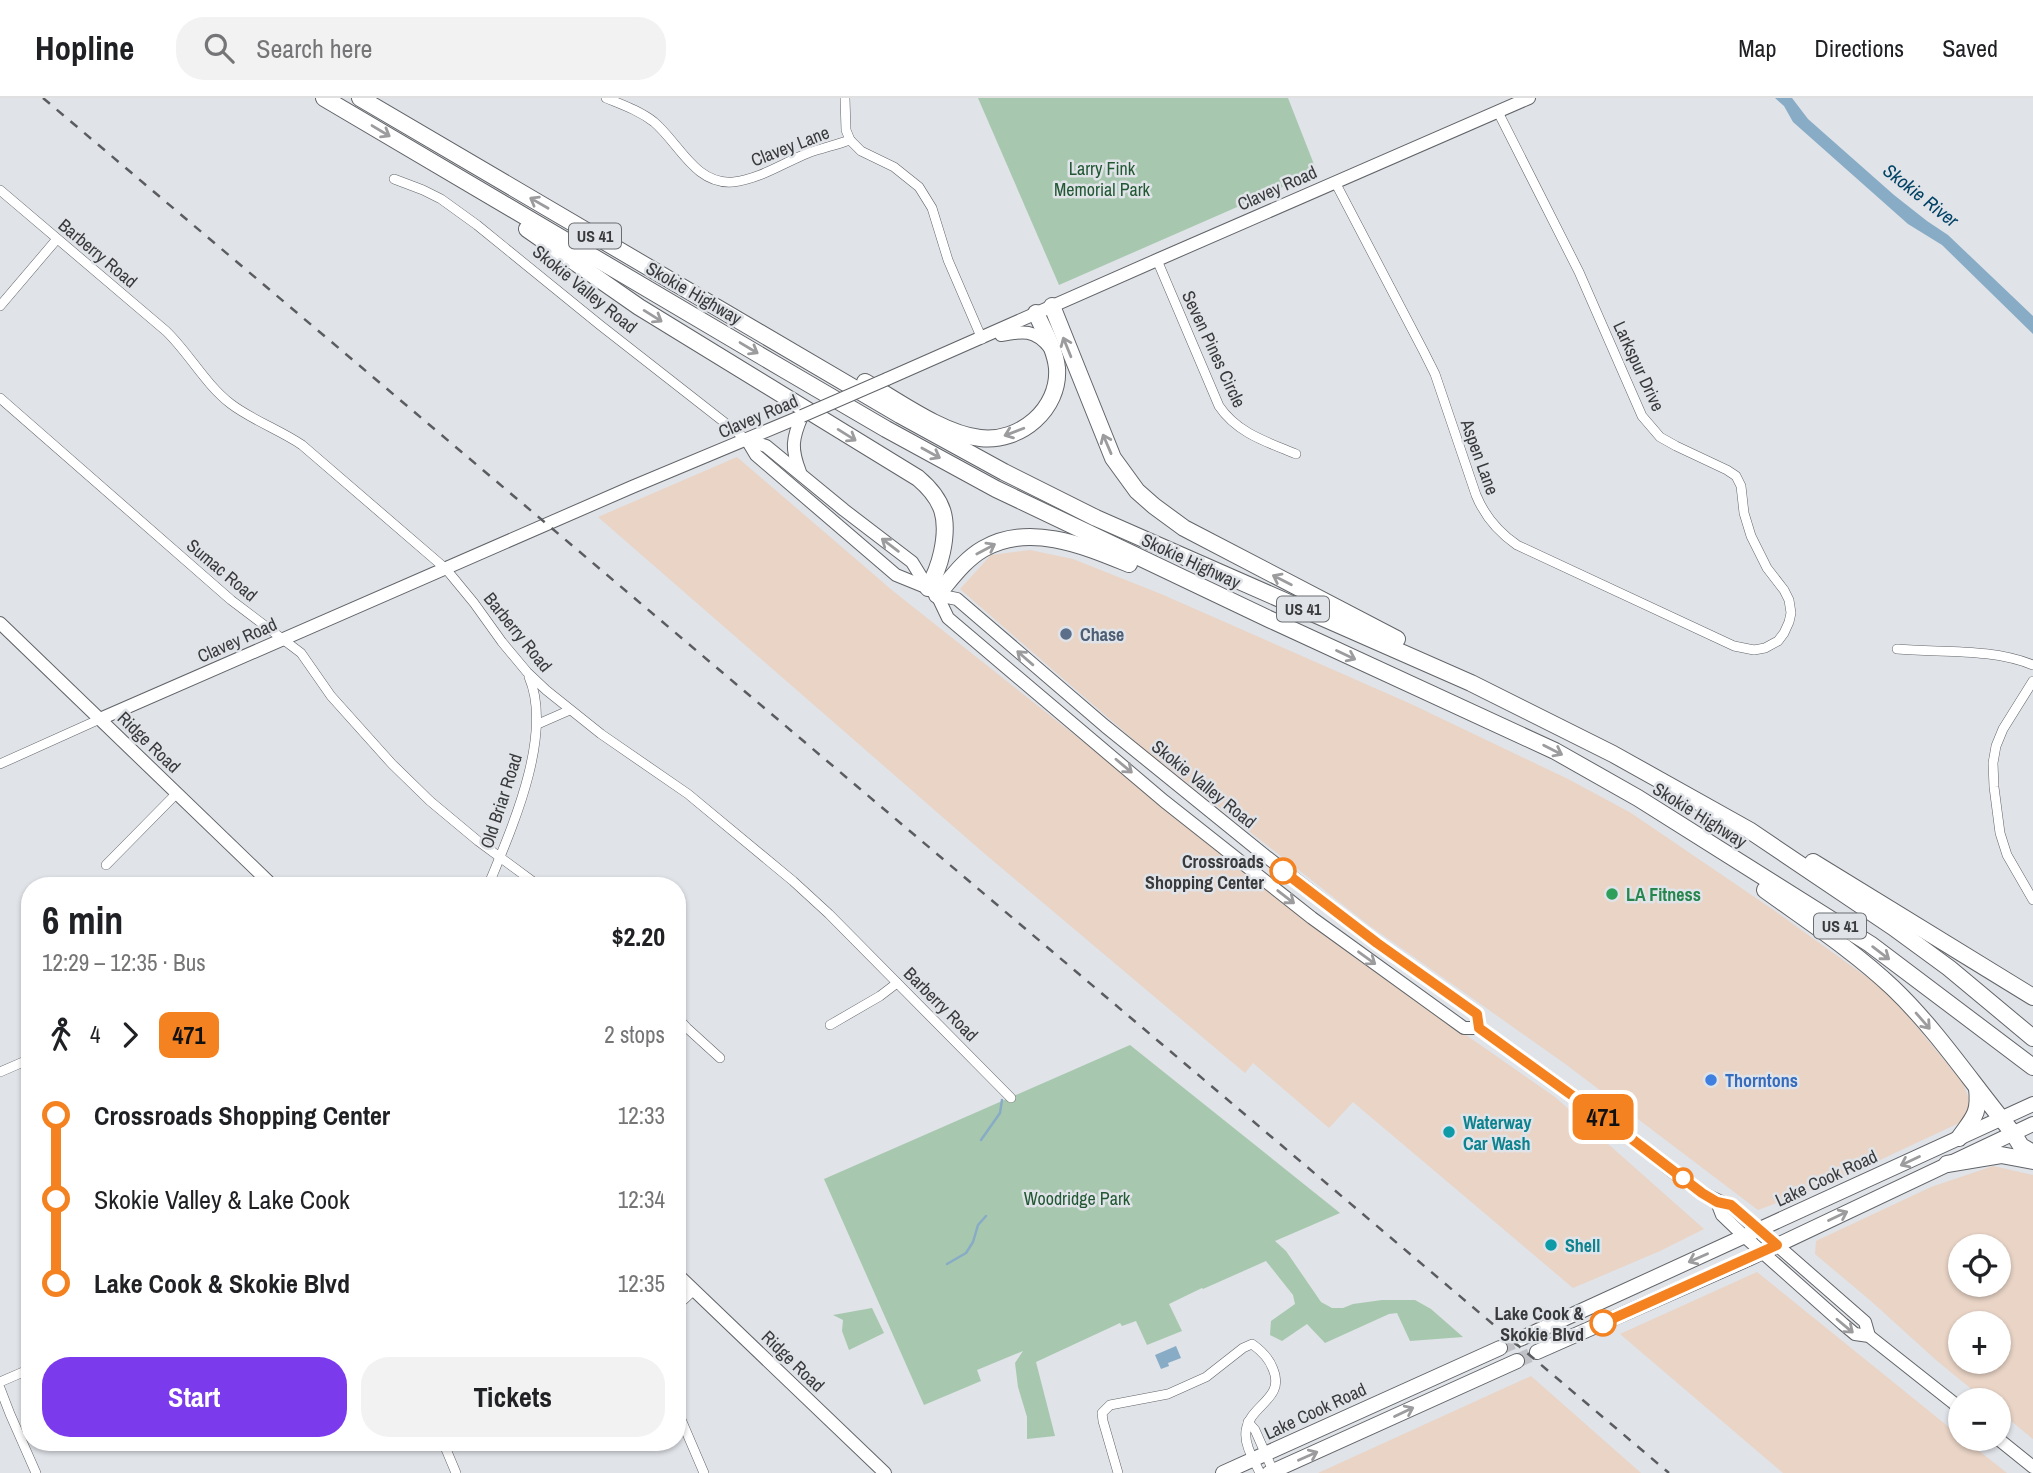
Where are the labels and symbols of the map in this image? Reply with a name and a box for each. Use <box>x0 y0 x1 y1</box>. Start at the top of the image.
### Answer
street label: Clavey Lane <box>747 120 833 172</box>
one-way arrow <box>370 124 390 138</box>
park label: Larry Fink Memorial Park <box>1054 156 1151 202</box>
water label: Skokie River <box>1878 157 1965 233</box>
street label: Clavey Road <box>1233 159 1321 217</box>
one-way arrow <box>529 196 550 209</box>
street label: Barberry Road <box>53 213 143 293</box>
road number: US 41 <box>569 224 621 248</box>
street label: Skokie Valley Road <box>527 239 643 339</box>
street label: Skokie Highway <box>642 256 747 331</box>
street label: Seven Pines Circle <box>1176 286 1252 412</box>
one-way arrow <box>643 309 662 324</box>
street label: Larkspur Drive <box>1607 317 1671 415</box>
one-way arrow <box>1060 337 1073 358</box>
one-way arrow <box>739 341 759 355</box>
street label: Clavey Road <box>714 388 802 444</box>
street label: Aspen Lane <box>1454 415 1505 498</box>
one-way arrow <box>1004 427 1026 440</box>
one-way arrow <box>837 428 857 442</box>
one-way arrow <box>1100 433 1113 455</box>
one-way arrow <box>920 446 940 460</box>
street label: Skokie Highway <box>1137 527 1245 595</box>
street label: Sumac Road <box>181 533 263 607</box>
one-way arrow <box>881 538 900 553</box>
one-way arrow <box>975 542 996 555</box>
one-way arrow <box>1273 573 1293 587</box>
street label: Barberry Road <box>478 587 558 677</box>
road number: US 41 <box>1277 596 1329 622</box>
street label: Clavey Road <box>193 611 281 669</box>
place label: Chase <box>1080 622 1124 647</box>
marker: Chase <box>1058 626 1074 642</box>
one-way arrow <box>1335 649 1356 662</box>
one-way arrow <box>1017 650 1035 666</box>
street label: Ridge Road <box>112 706 186 778</box>
street label: Skokie Valley Road <box>1146 734 1262 834</box>
one-way arrow <box>1542 744 1563 758</box>
street label: Old Briar Road <box>474 750 528 852</box>
one-way arrow <box>1115 758 1133 774</box>
street label: Skokie Highway <box>1648 776 1752 854</box>
place label: Crossroads Shopping Center <box>1145 849 1264 895</box>
marker: Crossroads Shopping Center <box>1270 858 1296 884</box>
place label: LA Fitness <box>1626 882 1701 907</box>
marker: LA Fitness <box>1604 886 1620 902</box>
one-way arrow <box>1276 890 1295 905</box>
road number: US 41 <box>1814 914 1866 939</box>
one-way arrow <box>1872 946 1890 961</box>
one-way arrow <box>1358 950 1377 965</box>
street label: Barberry Road <box>898 961 984 1047</box>
one-way arrow <box>1915 1011 1931 1029</box>
place label: Thorntons <box>1725 1068 1798 1093</box>
marker: Thorntons <box>1703 1072 1719 1088</box>
line badge: 471 <box>1563 1094 1643 1140</box>
place label: Waterway Car Wash <box>1463 1110 1532 1156</box>
marker: Waterway Car Wash <box>1441 1124 1457 1140</box>
street label: Lake Cook Road <box>1771 1143 1881 1213</box>
one-way arrow <box>1900 1155 1921 1168</box>
unlabelled marker <box>1673 1168 1693 1188</box>
park label: Woodridge Park <box>1024 1186 1131 1211</box>
one-way arrow <box>1827 1209 1848 1222</box>
place label: Shell <box>1565 1233 1600 1258</box>
marker: Shell <box>1543 1237 1559 1253</box>
one-way arrow <box>1688 1252 1709 1265</box>
place label: Lake Cook & Skokie Blvd <box>1495 1301 1584 1347</box>
marker: Lake Cook & Skokie Blvd <box>1590 1310 1616 1336</box>
one-way arrow <box>1835 1318 1853 1333</box>
street label: Ridge Road <box>756 1325 830 1397</box>
street label: Lake Cook Road <box>1260 1376 1370 1446</box>
one-way arrow <box>1393 1405 1414 1418</box>
one-way arrow <box>1296 1449 1318 1462</box>

